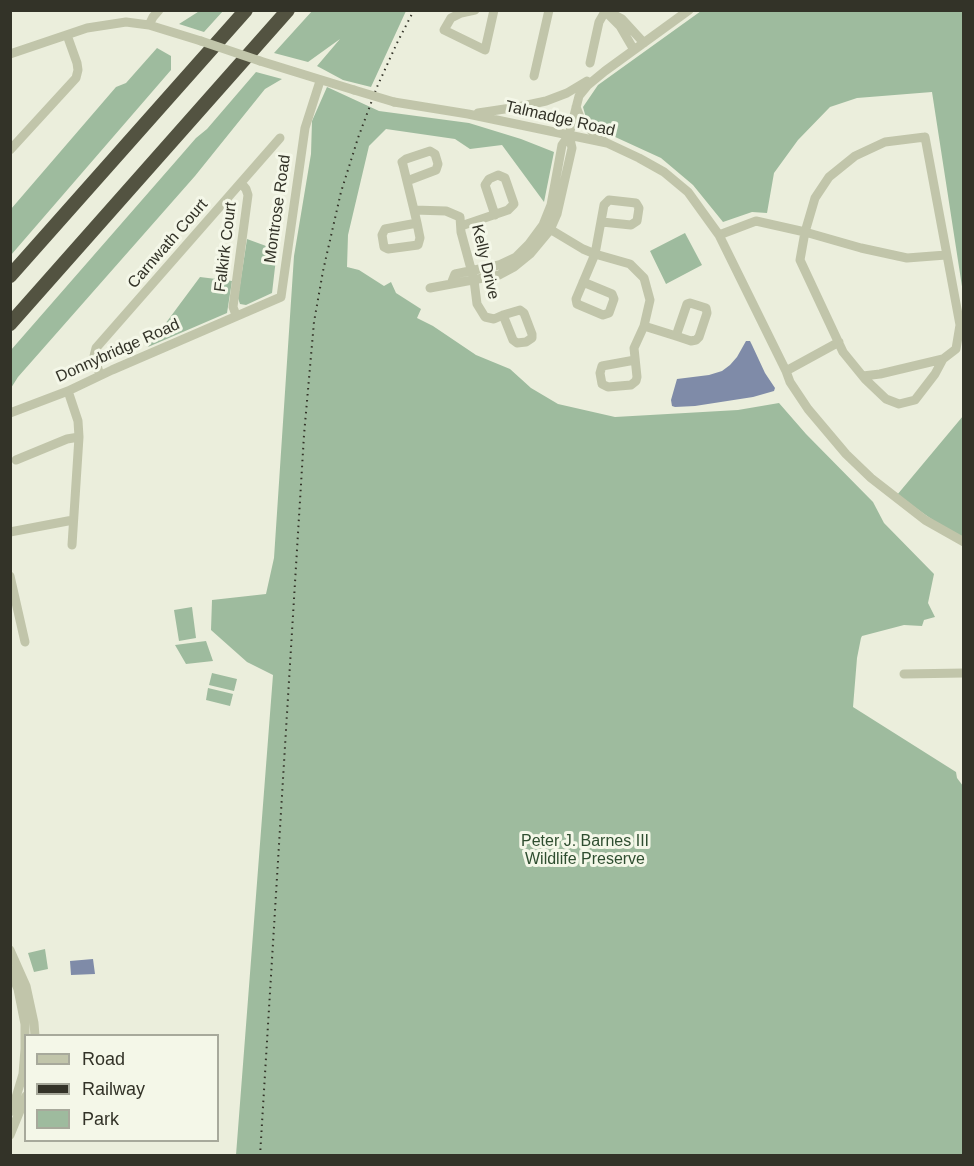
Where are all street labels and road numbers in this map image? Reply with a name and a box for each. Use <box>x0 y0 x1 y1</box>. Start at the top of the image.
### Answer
street label: Talmadge Road <box>503 97 617 141</box>
street label: Montrose Road <box>261 154 295 264</box>
street label: Carnwath Court <box>124 195 212 293</box>
street label: Falkirk Court <box>211 201 241 293</box>
street label: Kelly Drive <box>467 223 503 301</box>
street label: Donnybridge Road <box>53 315 183 387</box>

